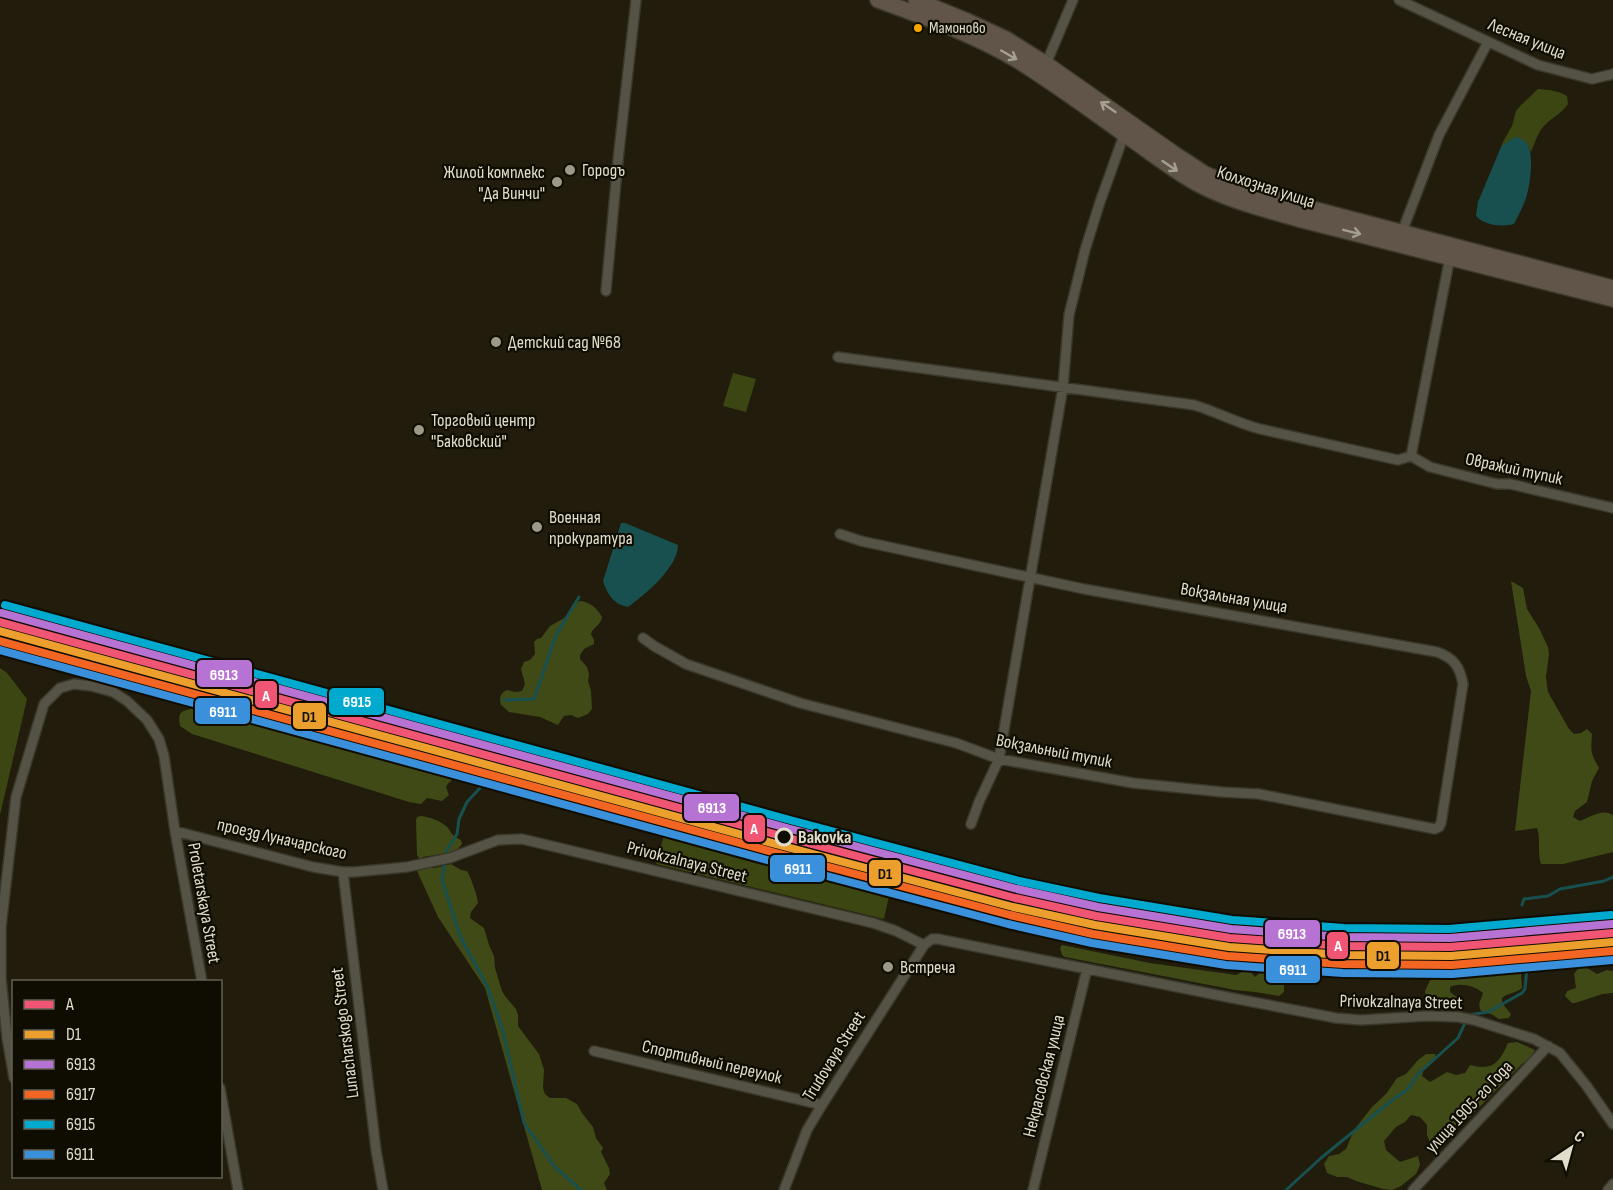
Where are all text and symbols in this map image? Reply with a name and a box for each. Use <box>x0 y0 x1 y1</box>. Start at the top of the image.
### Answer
street label: Лесная улица <box>1484 14 1569 64</box>
place label: Мамоново <box>929 19 986 38</box>
marker: Мамоново <box>912 22 924 34</box>
one-way arrow <box>1000 50 1017 62</box>
one-way arrow <box>1101 101 1117 113</box>
place label: Городъ <box>582 160 625 181</box>
one-way arrow <box>1161 160 1177 172</box>
street label: Колхозная улица <box>1214 161 1318 213</box>
place label: Жилой комплекс "Да Винчи" <box>444 162 545 204</box>
marker: Городъ <box>563 163 577 177</box>
marker: Жилой комплекс "Да Винчи" <box>550 175 564 189</box>
one-way arrow <box>1342 227 1361 239</box>
place label: Детский сад №68 <box>508 332 621 353</box>
marker: Детский сад №68 <box>489 335 503 349</box>
place label: Торговый центр "Баковский" <box>431 410 536 452</box>
marker: Торговый центр "Баковский" <box>412 423 426 437</box>
street label: Овражий тупик <box>1463 448 1565 490</box>
place label: Военная прокуратура <box>549 507 633 549</box>
marker: Военная прокуратура <box>530 520 544 534</box>
street label: Вокзальная улица <box>1179 578 1289 618</box>
line badge: 6913 <box>196 659 253 688</box>
text: 6913 <box>210 666 238 685</box>
line badge: A <box>254 680 278 709</box>
text: A <box>261 687 270 706</box>
line badge: 6915 <box>328 687 385 716</box>
text: 6915 <box>343 693 371 712</box>
line badge: 6911 <box>194 697 251 725</box>
line badge: D1 <box>292 702 327 730</box>
text: 6911 <box>209 703 238 722</box>
text: D1 <box>302 708 317 727</box>
street label: Вокзальный тупик <box>994 729 1114 773</box>
line badge: 6913 <box>683 793 740 822</box>
text: 6913 <box>698 799 726 818</box>
street label: проезд Луначарского <box>215 814 349 864</box>
line badge: A <box>743 814 766 843</box>
text: A <box>749 820 758 839</box>
place label: Bakovka <box>798 827 851 848</box>
marker: Bakovka <box>775 828 793 846</box>
street label: Privokzalnaya Street <box>625 837 750 887</box>
street label: Proletarskaya Street <box>183 841 225 966</box>
line badge: 6911 <box>769 854 826 883</box>
line badge: D1 <box>868 859 902 887</box>
text: 6911 <box>784 860 813 879</box>
text: D1 <box>878 865 893 884</box>
line badge: 6913 <box>1264 919 1321 948</box>
text: 6913 <box>1278 925 1306 944</box>
line badge: A <box>1326 931 1349 960</box>
text: A <box>1333 937 1342 956</box>
line badge: D1 <box>1366 941 1400 970</box>
text: D1 <box>1376 947 1391 966</box>
line badge: 6911 <box>1265 955 1321 984</box>
place label: Встреча <box>900 957 956 978</box>
marker: Встреча <box>881 960 895 974</box>
text: 6911 <box>1279 961 1308 980</box>
street label: Lunacharskogo Street <box>327 966 363 1100</box>
legend <box>12 980 222 1178</box>
street label: Privokzalnaya Street <box>1339 990 1463 1014</box>
text: A <box>65 994 74 1015</box>
street label: Trudovaya Street <box>798 1007 870 1105</box>
street label: Некрасовская улица <box>1019 1013 1069 1139</box>
text: D1 <box>66 1024 82 1045</box>
street label: Спортивный переулок <box>640 1036 784 1088</box>
text: 6913 <box>66 1054 96 1075</box>
street label: улица 1905-го Года <box>1421 1057 1517 1157</box>
text: 6917 <box>66 1084 96 1105</box>
text: 6915 <box>66 1114 95 1135</box>
north arrow <box>1541 1118 1601 1178</box>
text: С <box>1570 1127 1588 1147</box>
text: 6911 <box>66 1144 95 1165</box>

